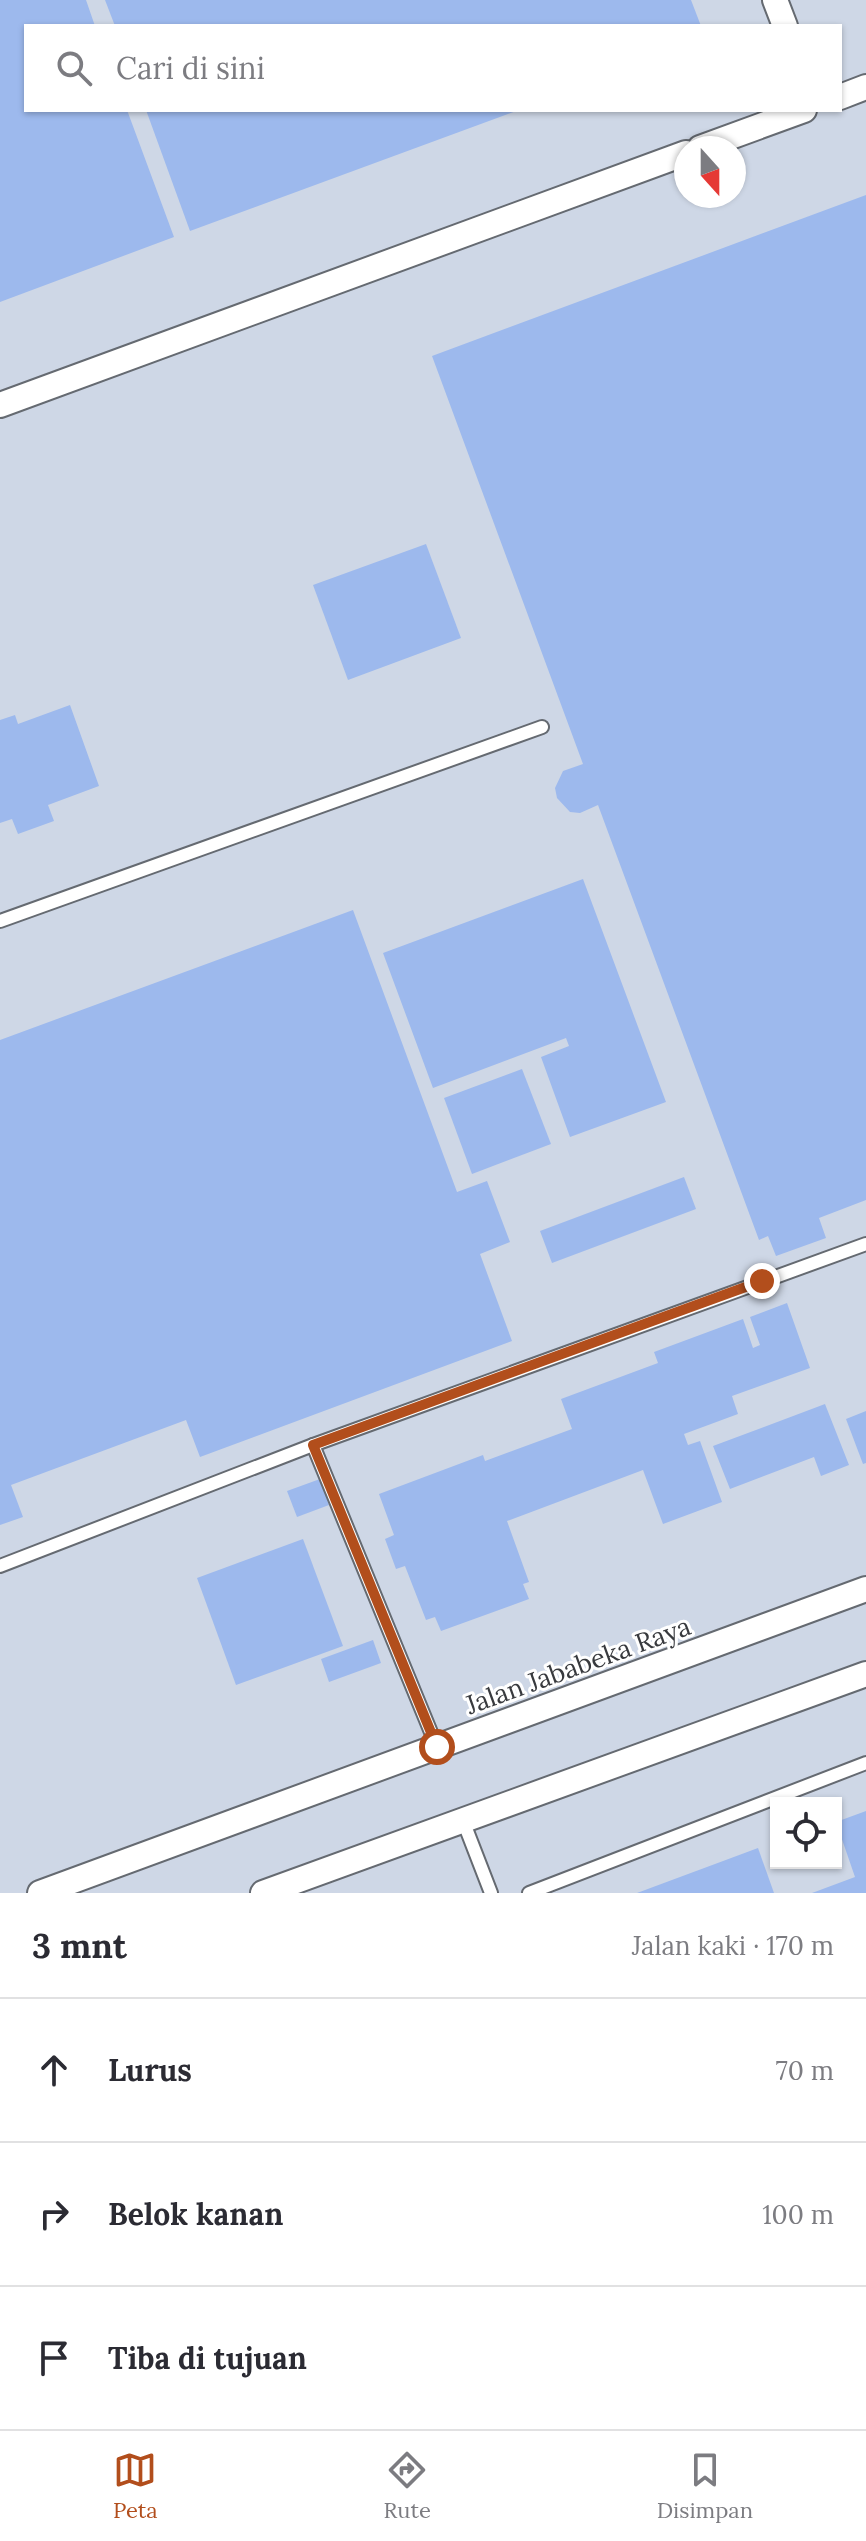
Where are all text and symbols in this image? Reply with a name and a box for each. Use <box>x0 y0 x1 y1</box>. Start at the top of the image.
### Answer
search box <box>24 24 842 112</box>
icon: search <box>52 46 96 90</box>
text: Cari di sini <box>116 49 265 87</box>
north arrow <box>674 136 746 208</box>
route end <box>744 1263 780 1299</box>
street label: Jalan Jababeka Raya <box>460 1609 695 1721</box>
route start <box>419 1729 455 1765</box>
map controls <box>770 1797 842 1869</box>
button: locate <box>770 1797 842 1869</box>
text: 3 mnt <box>32 1924 127 1967</box>
text: Jalan kaki · 170 m <box>632 1929 834 1962</box>
icon: ahead <box>32 2048 76 2092</box>
text: Lurus <box>108 2051 192 2089</box>
text: 70 m <box>776 2054 834 2087</box>
icon: right <box>32 2192 76 2236</box>
text: Belok kanan <box>108 2195 283 2233</box>
text: 100 m <box>762 2198 834 2231</box>
icon: arrive <box>32 2336 76 2380</box>
text: Tiba di tujuan <box>108 2339 307 2377</box>
tab: Peta <box>113 2448 158 2524</box>
tab: Rute <box>383 2448 431 2524</box>
tab: Disimpan <box>657 2448 753 2524</box>

